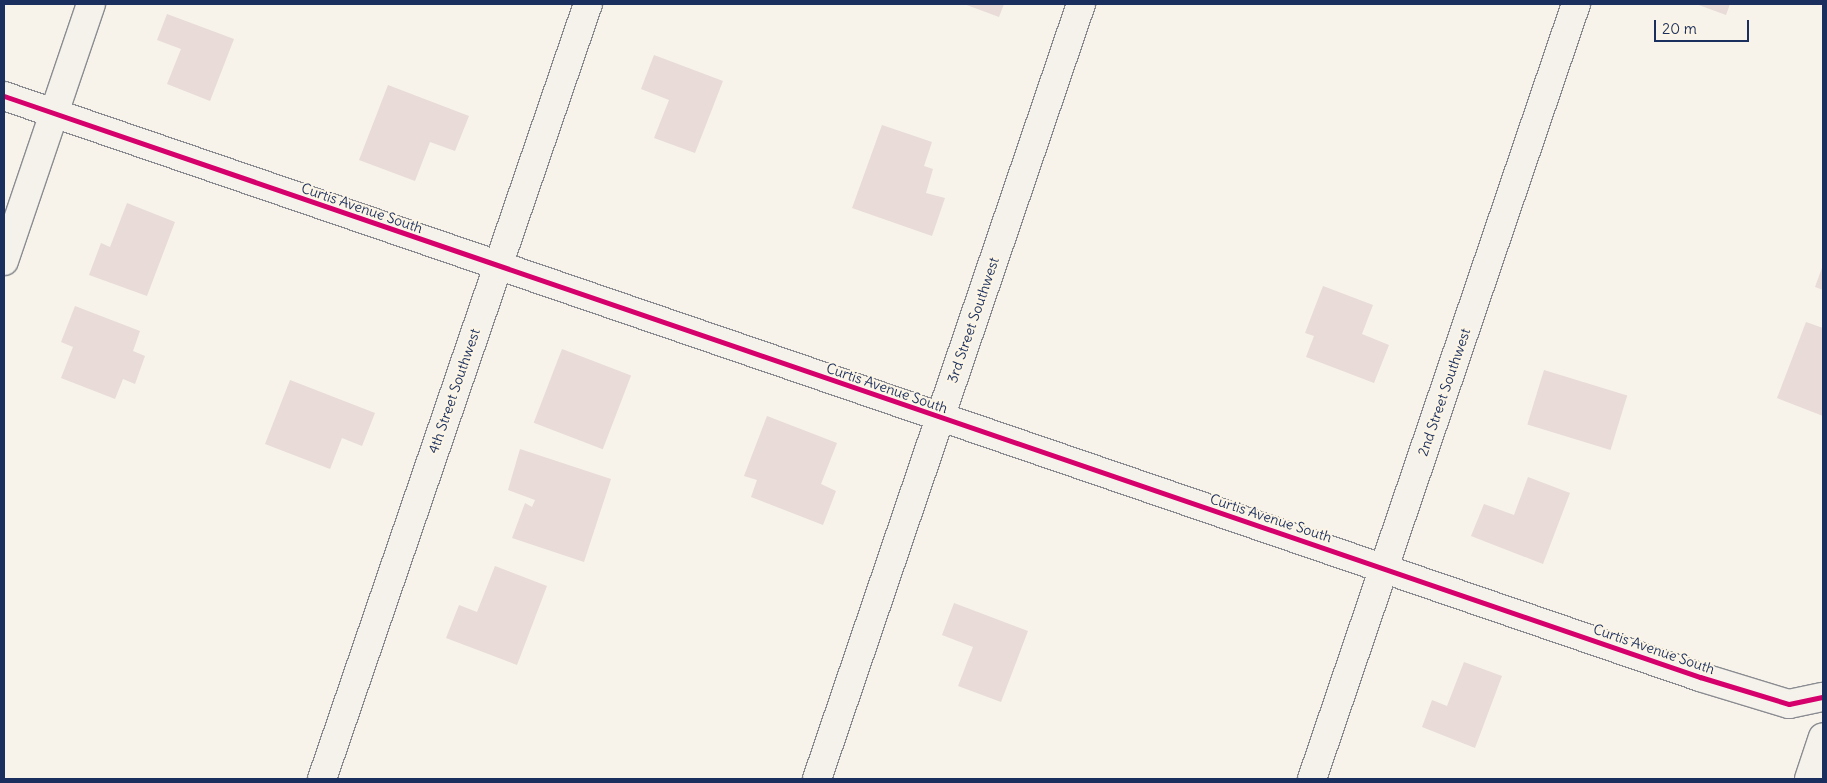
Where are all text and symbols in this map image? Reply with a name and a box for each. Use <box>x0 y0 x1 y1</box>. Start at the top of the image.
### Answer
scale bar <box>1657 10 1752 42</box>
text: 20 m <box>1662 19 1697 38</box>
street label: Curtis Avenue South <box>299 179 425 237</box>
street label: 3rd Street Southwest <box>944 255 1002 385</box>
street label: 4th Street Southwest <box>425 326 483 456</box>
street label: 2nd Street Southwest <box>1414 326 1474 458</box>
street label: Curtis Avenue South <box>824 359 950 417</box>
street label: Curtis Avenue South <box>1208 490 1334 546</box>
street label: Curtis Avenue South <box>1591 620 1717 678</box>

